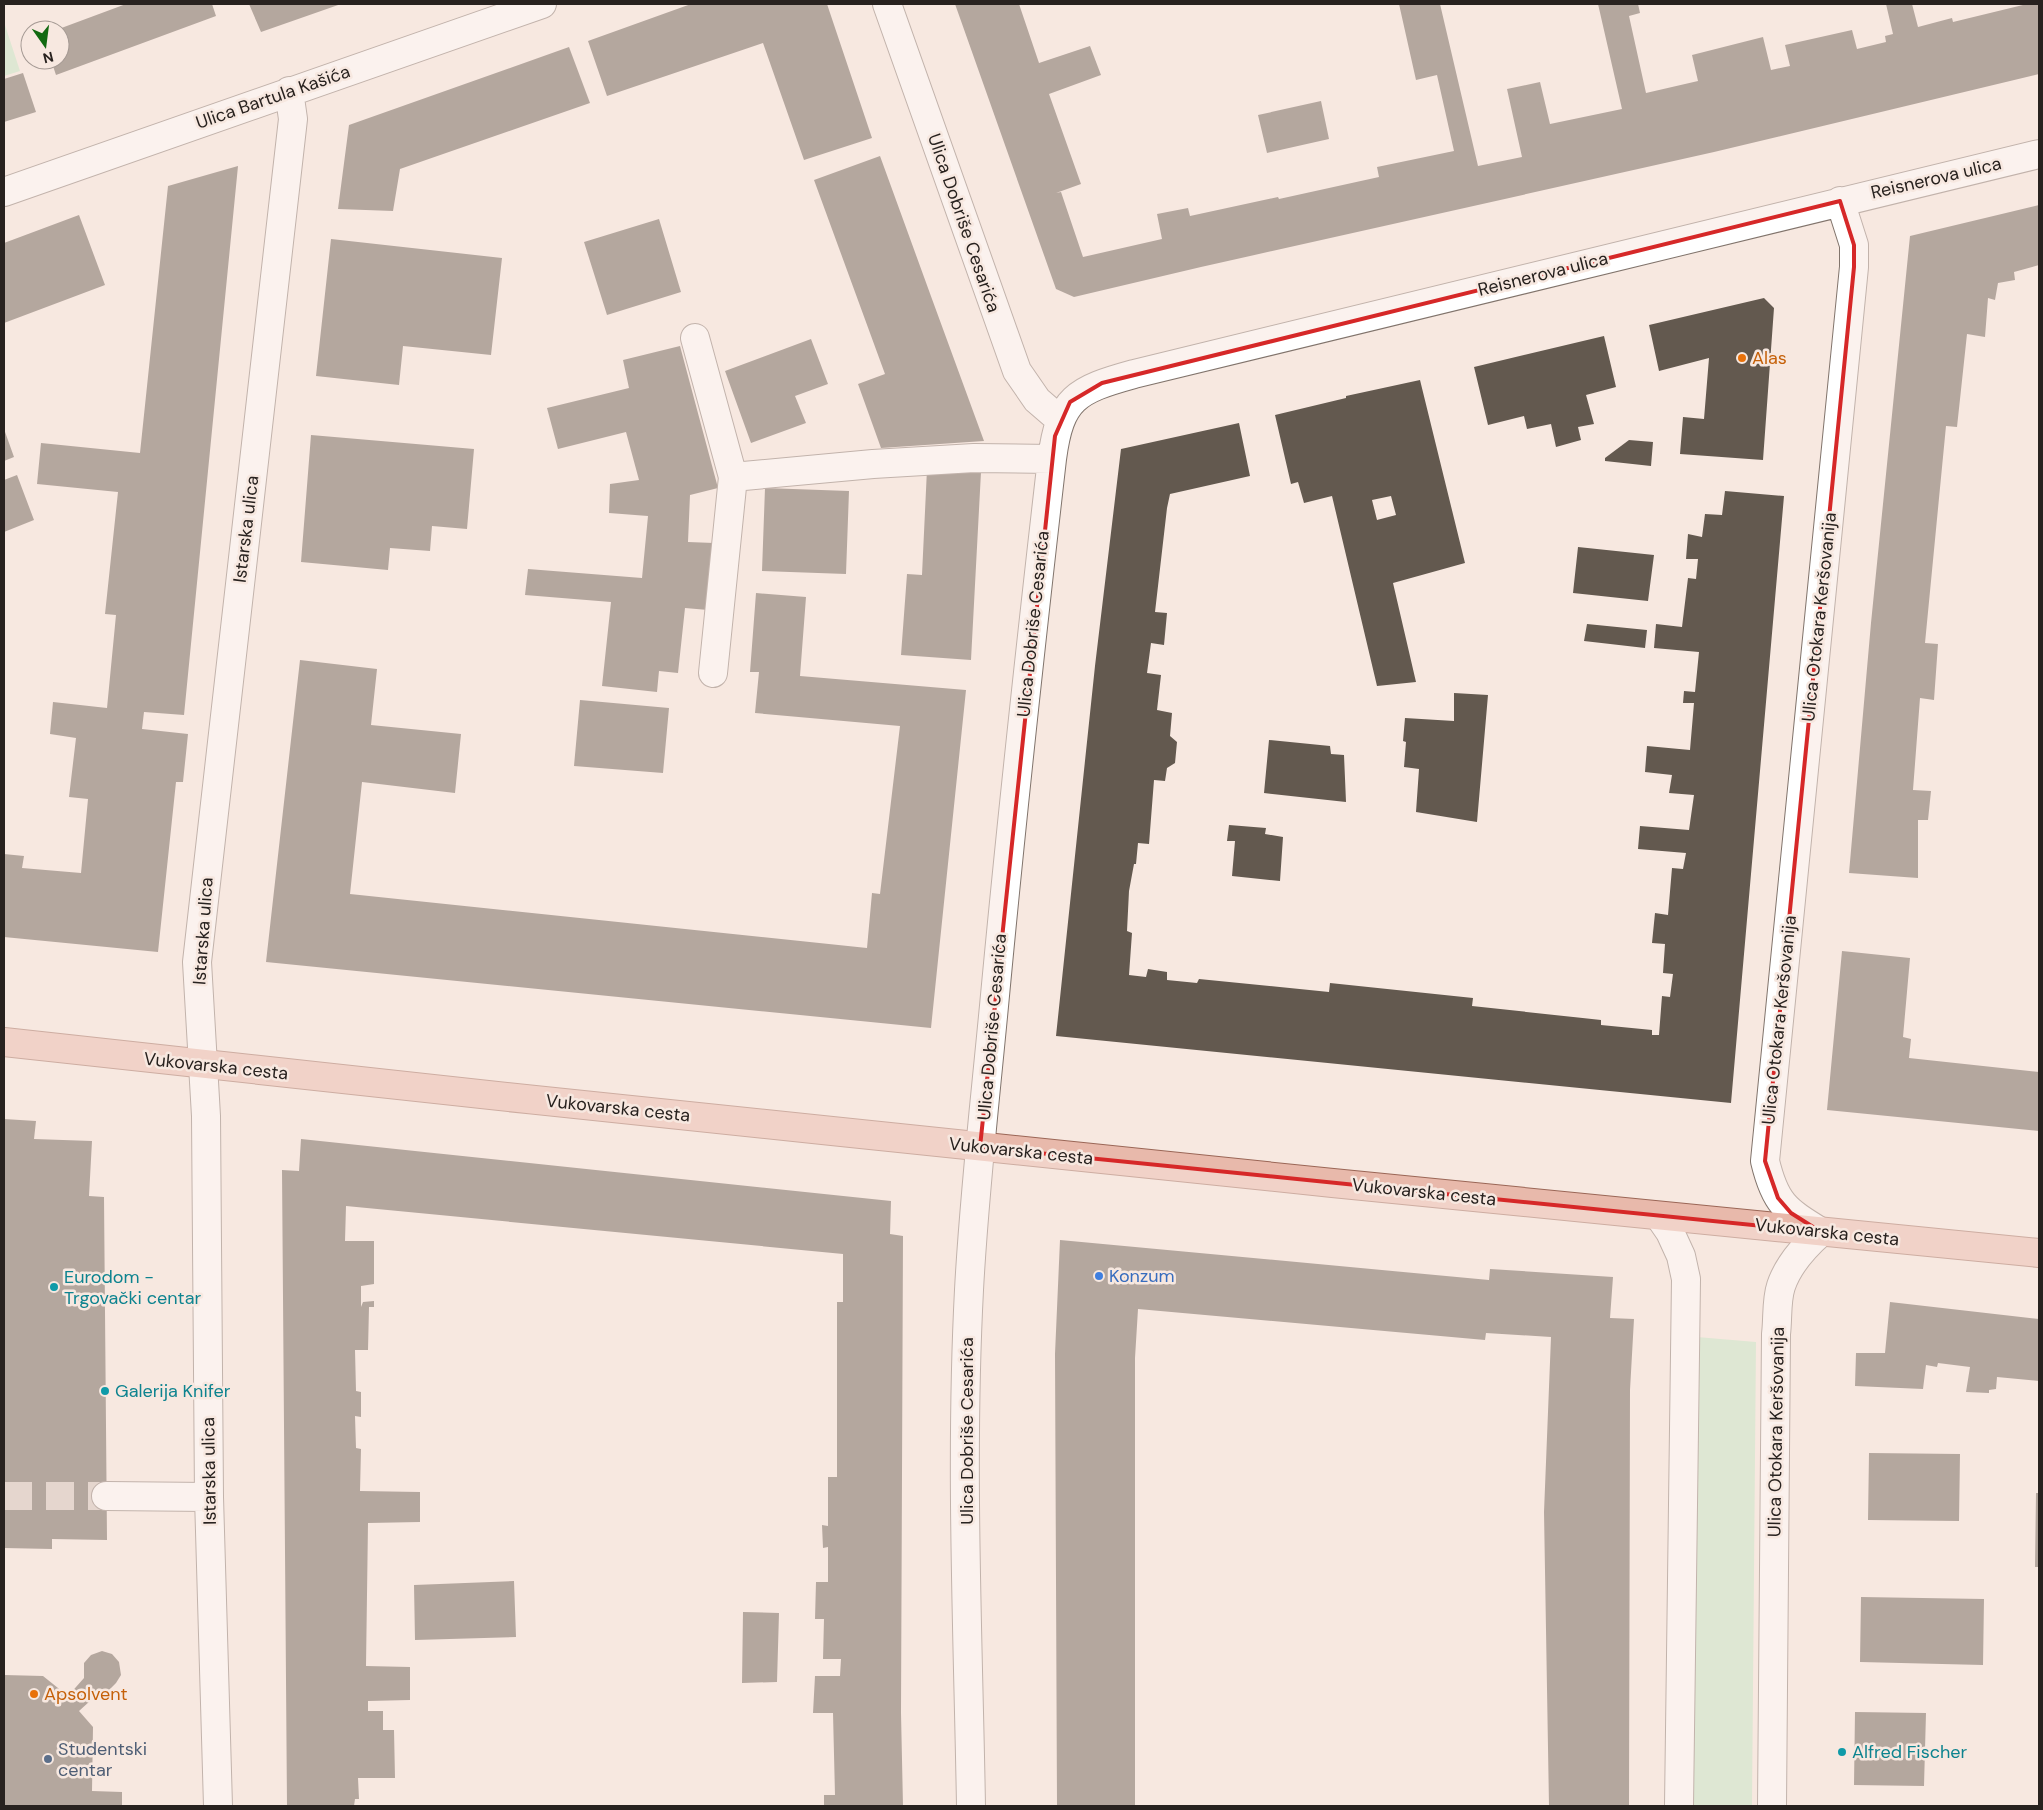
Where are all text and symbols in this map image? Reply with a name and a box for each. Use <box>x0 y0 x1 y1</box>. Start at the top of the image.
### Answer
north arrow <box>20 20 70 70</box>
text: N <box>41 48 55 68</box>
street label: Ulica Bartula Kašića <box>193 59 353 135</box>
street label: Ulica Dobriše Cesarića <box>922 131 1006 315</box>
street label: Reisnerova ulica <box>1868 151 2004 205</box>
street label: Reisnerova ulica <box>1475 246 1611 302</box>
place label: Alas <box>1752 346 1787 370</box>
marker: Alas <box>1736 352 1748 364</box>
street label: Istarska ulica <box>228 474 264 584</box>
street label: Ulica Otokara Keršovanija <box>1796 511 1842 723</box>
street label: Ulica Dobriše Cesarića <box>1011 530 1055 718</box>
street label: Istarska ulica <box>187 876 219 986</box>
street label: Ulica Otokara Keršovanija <box>1756 914 1802 1126</box>
street label: Ulica Dobriše Cesarića <box>972 933 1012 1121</box>
street label: Vukovarska cesta <box>143 1046 289 1086</box>
street label: Vukovarska cesta <box>545 1088 691 1128</box>
street label: Vukovarska cesta <box>948 1131 1094 1171</box>
street label: Vukovarska cesta <box>1351 1172 1497 1212</box>
street label: Vukovarska cesta <box>1754 1212 1900 1252</box>
place label: Konzum <box>1109 1264 1175 1288</box>
place label: Eurodom - Trgovački centar <box>64 1265 201 1310</box>
marker: Konzum <box>1093 1270 1105 1282</box>
marker: Eurodom - Trgovački centar <box>48 1281 60 1293</box>
street label: Ulica Otokara Keršovanija <box>1762 1327 1790 1537</box>
street label: Ulica Dobriše Cesarića <box>955 1337 979 1525</box>
place label: Galerija Knifer <box>115 1379 231 1403</box>
marker: Galerija Knifer <box>99 1385 111 1397</box>
street label: Istarska ulica <box>196 1417 222 1525</box>
place label: Apsolvent <box>44 1682 128 1706</box>
marker: Apsolvent <box>28 1688 40 1700</box>
place label: Studentski centar <box>58 1737 147 1782</box>
place label: Alfred Fischer <box>1852 1740 1968 1764</box>
marker: Alfred Fischer <box>1836 1746 1848 1758</box>
marker: Studentski centar <box>42 1753 54 1765</box>

